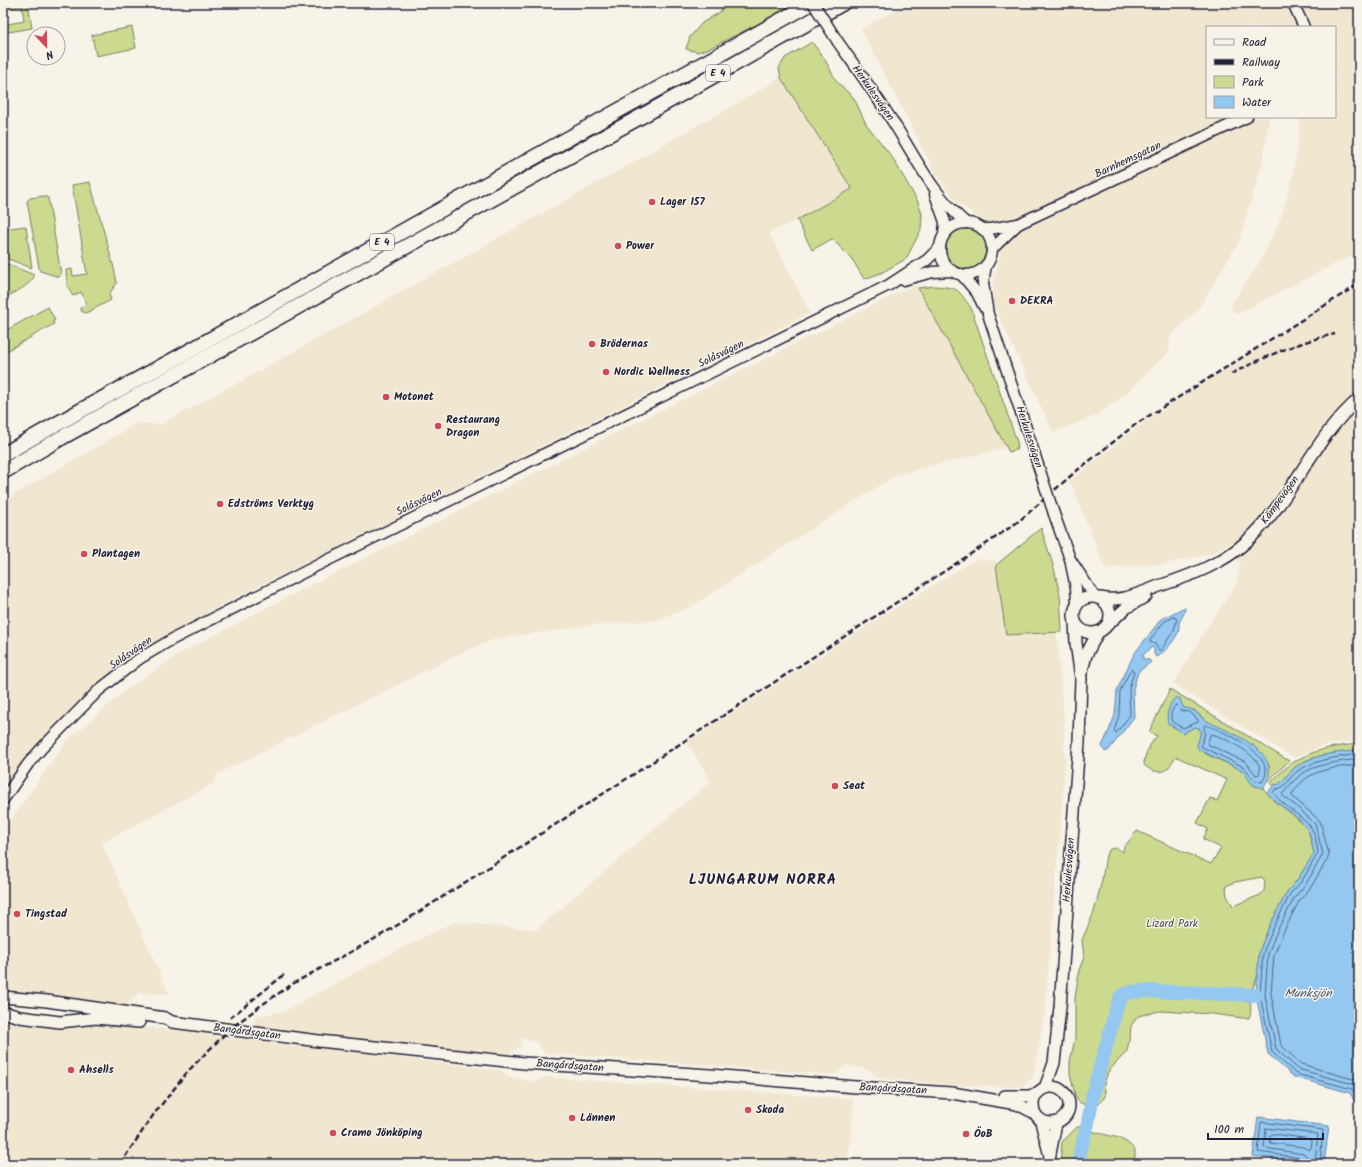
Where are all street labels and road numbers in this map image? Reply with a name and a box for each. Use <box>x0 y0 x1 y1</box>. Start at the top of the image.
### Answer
street label: Herkulesvägen <box>847 61 899 125</box>
road number: E 4 <box>706 65 730 81</box>
street label: Barnhemsgatan <box>1092 137 1164 183</box>
road number: E 4 <box>370 234 394 250</box>
street label: Solåsvägen <box>695 335 747 373</box>
street label: Herkulesvägen <box>1010 403 1048 471</box>
street label: Kämpevägen <box>1256 472 1304 528</box>
street label: Solåsvägen <box>393 483 445 521</box>
street label: Solåsvägen <box>106 631 156 675</box>
street label: Herkulesvägen <box>1058 837 1080 903</box>
street label: Bangårdsgatan <box>212 1019 282 1045</box>
street label: Bangårdsgatan <box>535 1055 605 1077</box>
street label: Bangårdsgatan <box>859 1078 928 1100</box>

